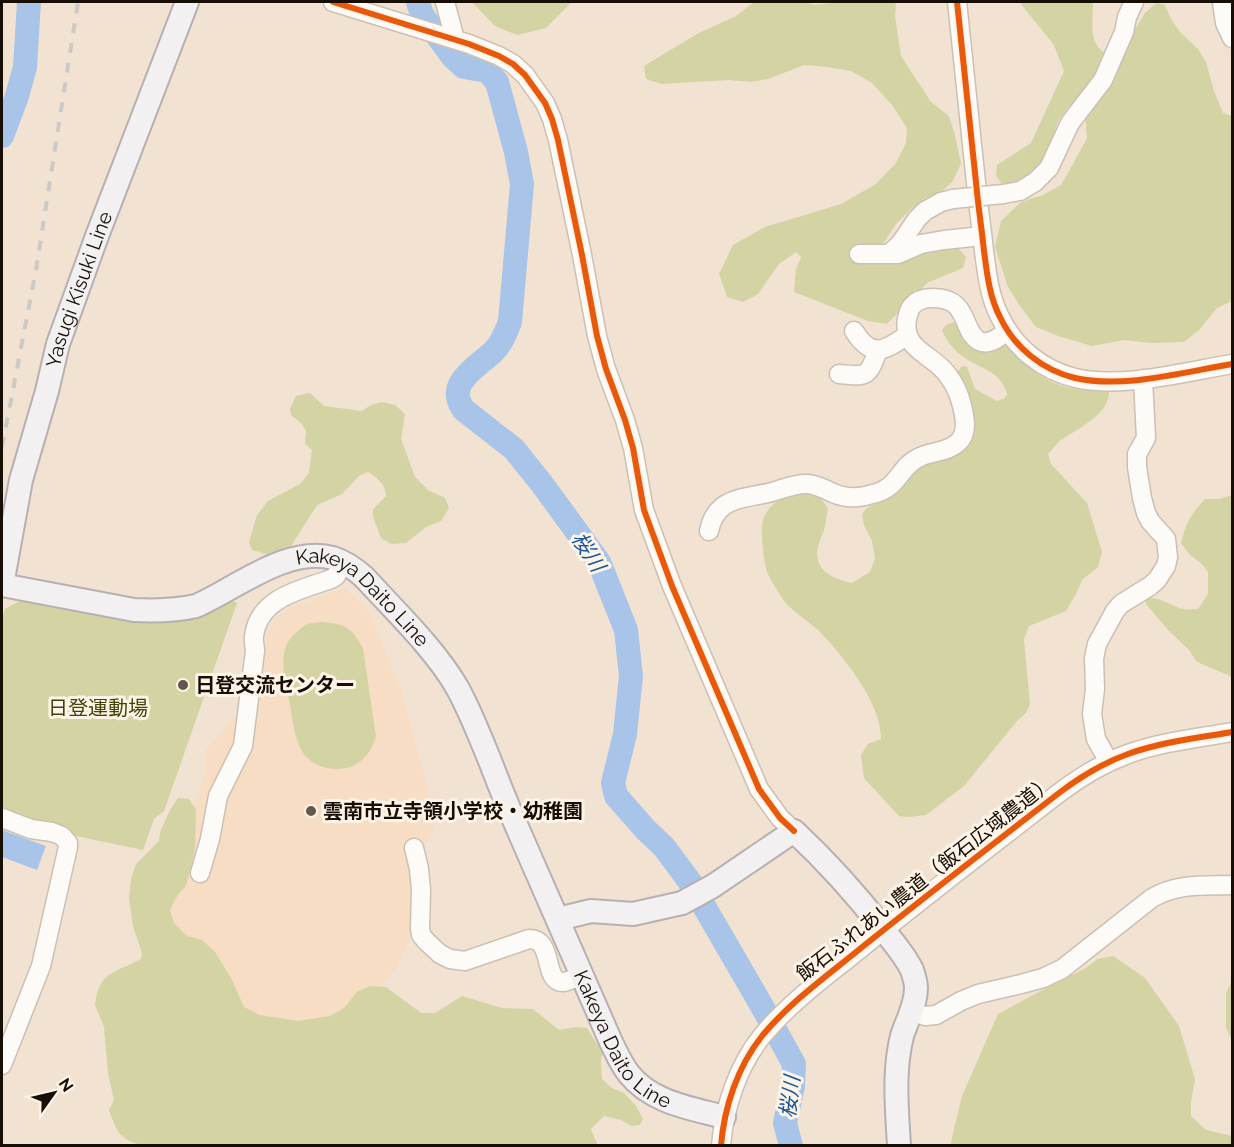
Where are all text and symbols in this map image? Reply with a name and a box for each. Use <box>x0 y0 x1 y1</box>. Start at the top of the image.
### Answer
street label: Yasugi Kisuki Line <box>41 208 117 370</box>
water label: 桜川 <box>566 527 611 578</box>
street label: Kakeya Daito Line <box>294 544 434 652</box>
place label: 日登交流センター <box>195 673 355 697</box>
marker: 日登交流センター <box>176 678 190 692</box>
park label: 日登運動場 <box>48 696 148 720</box>
street label: 飯石ふれあい農道（飯石広域農道） <box>792 770 1058 986</box>
place label: 雲南市立寺領小学校・幼稚園 <box>323 799 583 823</box>
marker: 雲南市立寺領小学校・幼稚園 <box>304 804 318 818</box>
street label: Kakeya Daito Line <box>569 966 675 1113</box>
north arrow <box>24 1063 84 1123</box>
water label: 桜川 <box>775 1073 805 1119</box>
text: N <box>55 1075 77 1095</box>

